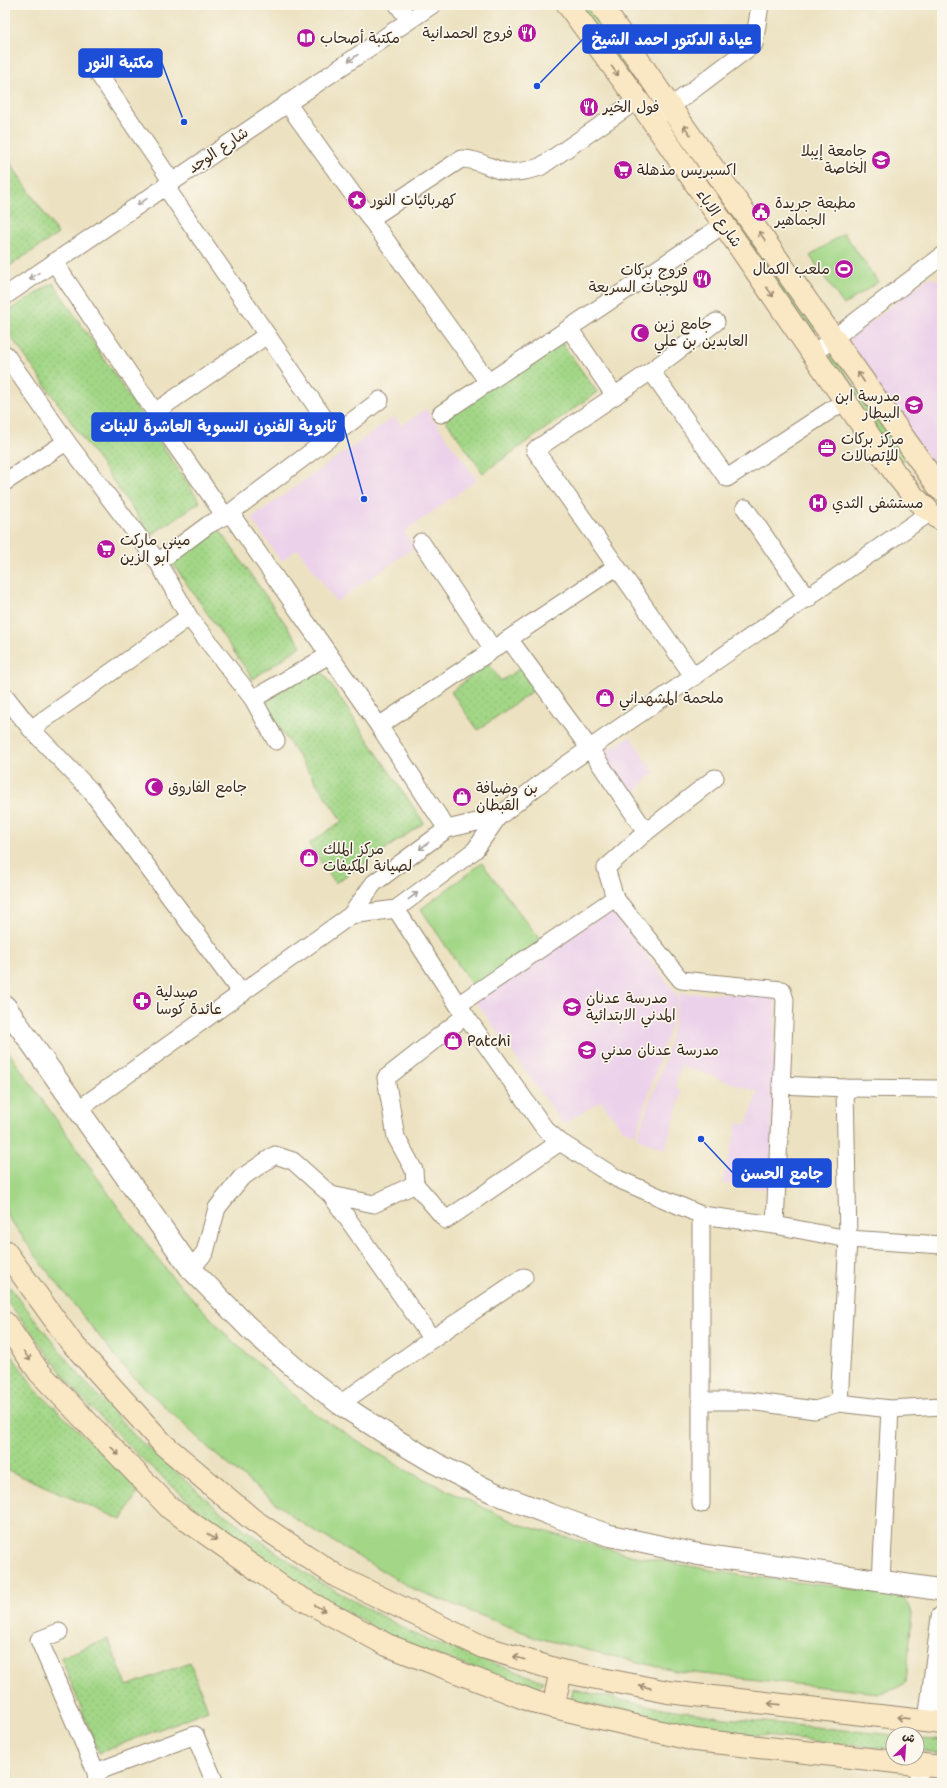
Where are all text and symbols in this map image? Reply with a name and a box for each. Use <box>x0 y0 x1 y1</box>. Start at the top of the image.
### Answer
restaurant icon: فروج الحمدانية <box>516 22 538 44</box>
place label: فروج الحمدانية <box>422 23 513 43</box>
callout: عيادة الدكتور احمد الشيخ <box>583 25 760 53</box>
library icon: مكتبة أصحاب <box>295 27 317 49</box>
place label: مكتبة أصحاب <box>320 28 400 48</box>
text: عيادة الدكتور احمد الشيخ <box>591 29 753 51</box>
callout: مكتبة النور <box>79 49 162 77</box>
text: مكتبة النور <box>85 52 153 74</box>
one-way arrow <box>348 54 359 62</box>
one-way arrow <box>611 65 619 76</box>
restaurant icon: فول الخير <box>578 96 600 118</box>
place label: فول الخير <box>602 97 659 117</box>
street label: شارع الوجد <box>184 122 252 178</box>
one-way arrow <box>683 125 691 136</box>
place label: جامعة إيبلا الخاصة <box>801 141 867 178</box>
school or university icon: جامعة إيبلا الخاصة <box>870 149 892 171</box>
supermarket icon: اكسبريس مذهلة <box>612 159 634 181</box>
place label: اكسبريس مذهلة <box>637 160 737 180</box>
street label: شارع الاباء <box>692 185 746 251</box>
place icon: كهربائيات النور <box>346 189 368 211</box>
place label: كهربائيات النور <box>370 190 456 210</box>
place label: مطبعة جريدة الجماهير <box>774 193 856 230</box>
one-way arrow <box>136 198 147 206</box>
public building icon: مطبعة جريدة الجماهير <box>750 201 772 223</box>
one-way arrow <box>758 231 766 242</box>
sports icon: ملعب الكمال <box>833 258 855 280</box>
place label: ملعب الكمال <box>753 259 830 279</box>
place label: فروج بركات للوجبات السريعة <box>589 260 688 297</box>
restaurant icon: فروج بركات للوجبات السريعة <box>691 268 713 290</box>
one-way arrow <box>29 272 40 280</box>
one-way arrow <box>766 286 775 297</box>
place label: جامع زين العابدين بن علي <box>654 314 748 354</box>
mosque icon: جامع زين العابدين بن علي <box>629 322 651 344</box>
one-way arrow <box>857 371 865 382</box>
place label: مدرسة ابن البيطار <box>835 386 900 423</box>
school or university icon: مدرسة ابن البيطار <box>903 394 925 416</box>
callout: ثانوية الفنون النسوية العاشرة للبنات <box>92 413 344 441</box>
text: ثانوية الفنون النسوية العاشرة للبنات <box>100 416 337 437</box>
place label: مركز بركات للإتصالات <box>841 429 904 466</box>
office icon: مركز بركات للإتصالات <box>816 437 838 459</box>
hospital icon: مستشفى الثدي <box>807 492 829 514</box>
place label: مستشفى الثدي <box>832 493 923 514</box>
place label: ميني ماركت ابو الزين <box>120 530 191 567</box>
supermarket icon: ميني ماركت ابو الزين <box>95 538 117 560</box>
shop icon: ملحمة المشهداني <box>594 687 616 709</box>
place label: ملحمة المشهداني <box>619 688 724 711</box>
mosque icon: جامع الفاروق <box>143 776 165 798</box>
place label: جامع الفاروق <box>168 777 247 798</box>
place label: بن وضيافة القبطان <box>476 778 538 815</box>
shop icon: بن وضيافة القبطان <box>451 786 473 808</box>
place label: مركز الملك لصيانة المكيفات <box>323 839 412 876</box>
one-way arrow <box>419 842 430 850</box>
shop icon: مركز الملك لصيانة المكيفات <box>298 847 320 869</box>
one-way arrow <box>408 892 419 900</box>
place label: صيدلية عائدة كوسا <box>156 982 222 1019</box>
place label: مدرسة عدنان المدني الابتدائية <box>586 988 676 1028</box>
pharmacy icon: صيدلية عائدة كوسا <box>131 990 153 1012</box>
school or university icon: مدرسة عدنان المدني الابتدائية <box>561 996 583 1018</box>
shop icon: Patchi <box>442 1030 464 1052</box>
place label: Patchi <box>467 1031 511 1051</box>
school or university icon: مدرسة عدنان مدني <box>576 1039 598 1061</box>
place label: مدرسة عدنان مدني <box>601 1040 719 1063</box>
callout: جامع الحسن <box>733 1159 831 1187</box>
text: جامع الحسن <box>741 1163 823 1185</box>
one-way arrow <box>23 1350 31 1361</box>
one-way arrow <box>110 1446 120 1456</box>
one-way arrow <box>206 1533 217 1541</box>
one-way arrow <box>314 1605 326 1613</box>
one-way arrow <box>513 1654 526 1661</box>
one-way arrow <box>639 1683 652 1691</box>
one-way arrow <box>768 1700 781 1707</box>
one-way arrow <box>897 1715 910 1722</box>
north arrow <box>885 1726 925 1766</box>
text: ش <box>900 1728 918 1747</box>

